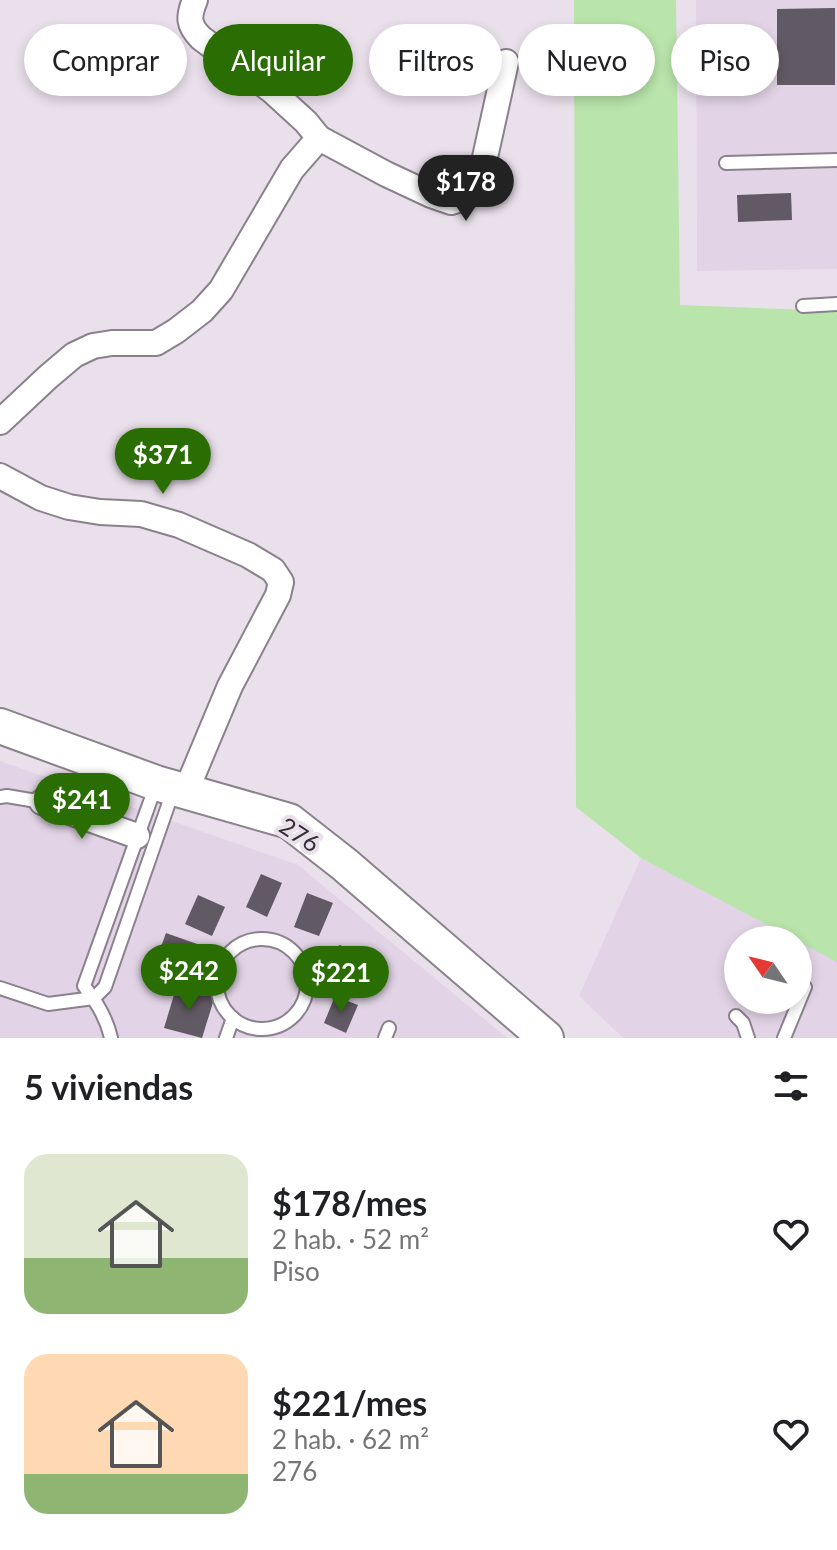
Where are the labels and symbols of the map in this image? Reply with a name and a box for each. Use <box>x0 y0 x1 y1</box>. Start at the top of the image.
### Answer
pin: $178 <box>419 155 513 223</box>
pin: $371 <box>116 428 210 496</box>
pin: $241 <box>35 773 129 841</box>
street label: 276 <box>275 810 325 858</box>
north arrow <box>724 926 812 1014</box>
pin: $242 <box>142 944 236 1012</box>
pin: $221 <box>294 946 388 1014</box>

